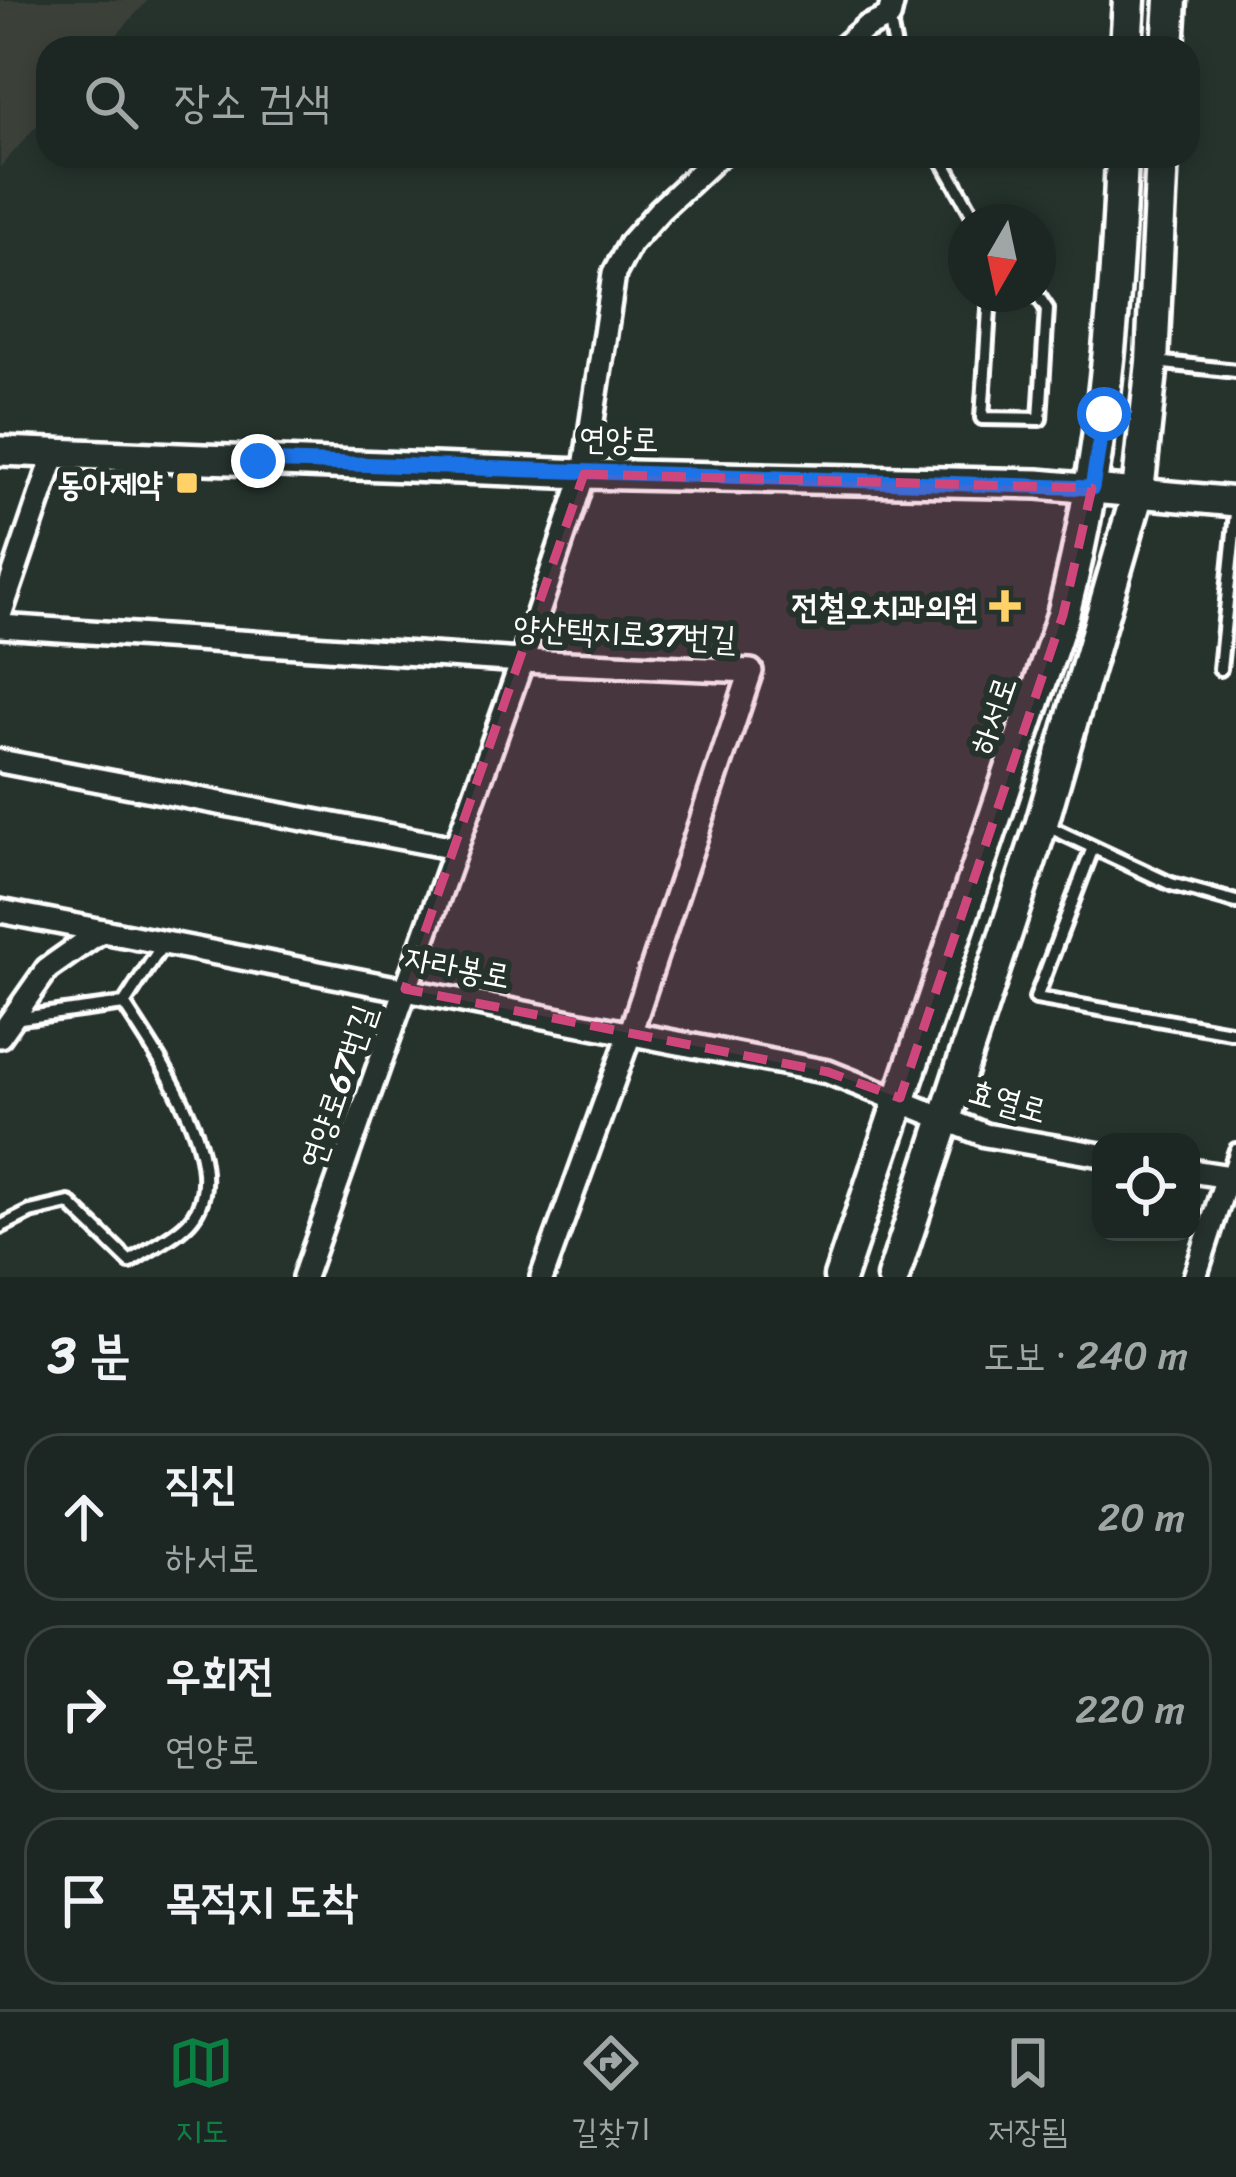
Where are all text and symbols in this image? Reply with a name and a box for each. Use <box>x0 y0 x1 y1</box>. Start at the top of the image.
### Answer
search box <box>36 36 1200 168</box>
text: 장소 검색 <box>174 62 331 142</box>
icon: search <box>78 69 144 135</box>
north arrow <box>948 204 1056 312</box>
route start <box>1077 387 1131 441</box>
street label: 연양로 <box>579 409 659 469</box>
route end <box>231 434 285 488</box>
place label: 동아제약 <box>57 455 163 513</box>
marker: 동아제약 <box>174 470 200 496</box>
place label: 전철오치과의원 <box>792 578 978 636</box>
marker: 전철오치과의원 <box>989 590 1021 622</box>
street label: 양산택지로37번길 <box>512 598 738 668</box>
street label: 하서로 <box>953 668 1033 762</box>
street label: 자라봉로 <box>400 928 515 1006</box>
street label: 연양로67번길 <box>283 996 393 1176</box>
street label: 효열로 <box>961 1062 1054 1140</box>
map controls <box>1092 1133 1200 1241</box>
button: locate <box>1092 1133 1200 1241</box>
text: 3 분 <box>48 1310 130 1400</box>
text: 도보 · 240 m <box>983 1321 1188 1390</box>
text: 직진 <box>165 1443 237 1523</box>
text: 20 m <box>1098 1483 1185 1552</box>
icon: ahead <box>51 1484 117 1550</box>
text: 하서로 <box>165 1523 259 1592</box>
text: 우회전 <box>165 1635 274 1715</box>
text: 220 m <box>1075 1675 1185 1744</box>
icon: right <box>51 1676 117 1742</box>
text: 연양로 <box>165 1715 259 1784</box>
text: 목적지 도착 <box>165 1861 358 1941</box>
icon: arrive <box>51 1868 117 1934</box>
tab: 지도 <box>168 2030 234 2160</box>
tab: 길찾기 <box>571 2030 651 2160</box>
tab: 저장됨 <box>988 2030 1068 2160</box>

